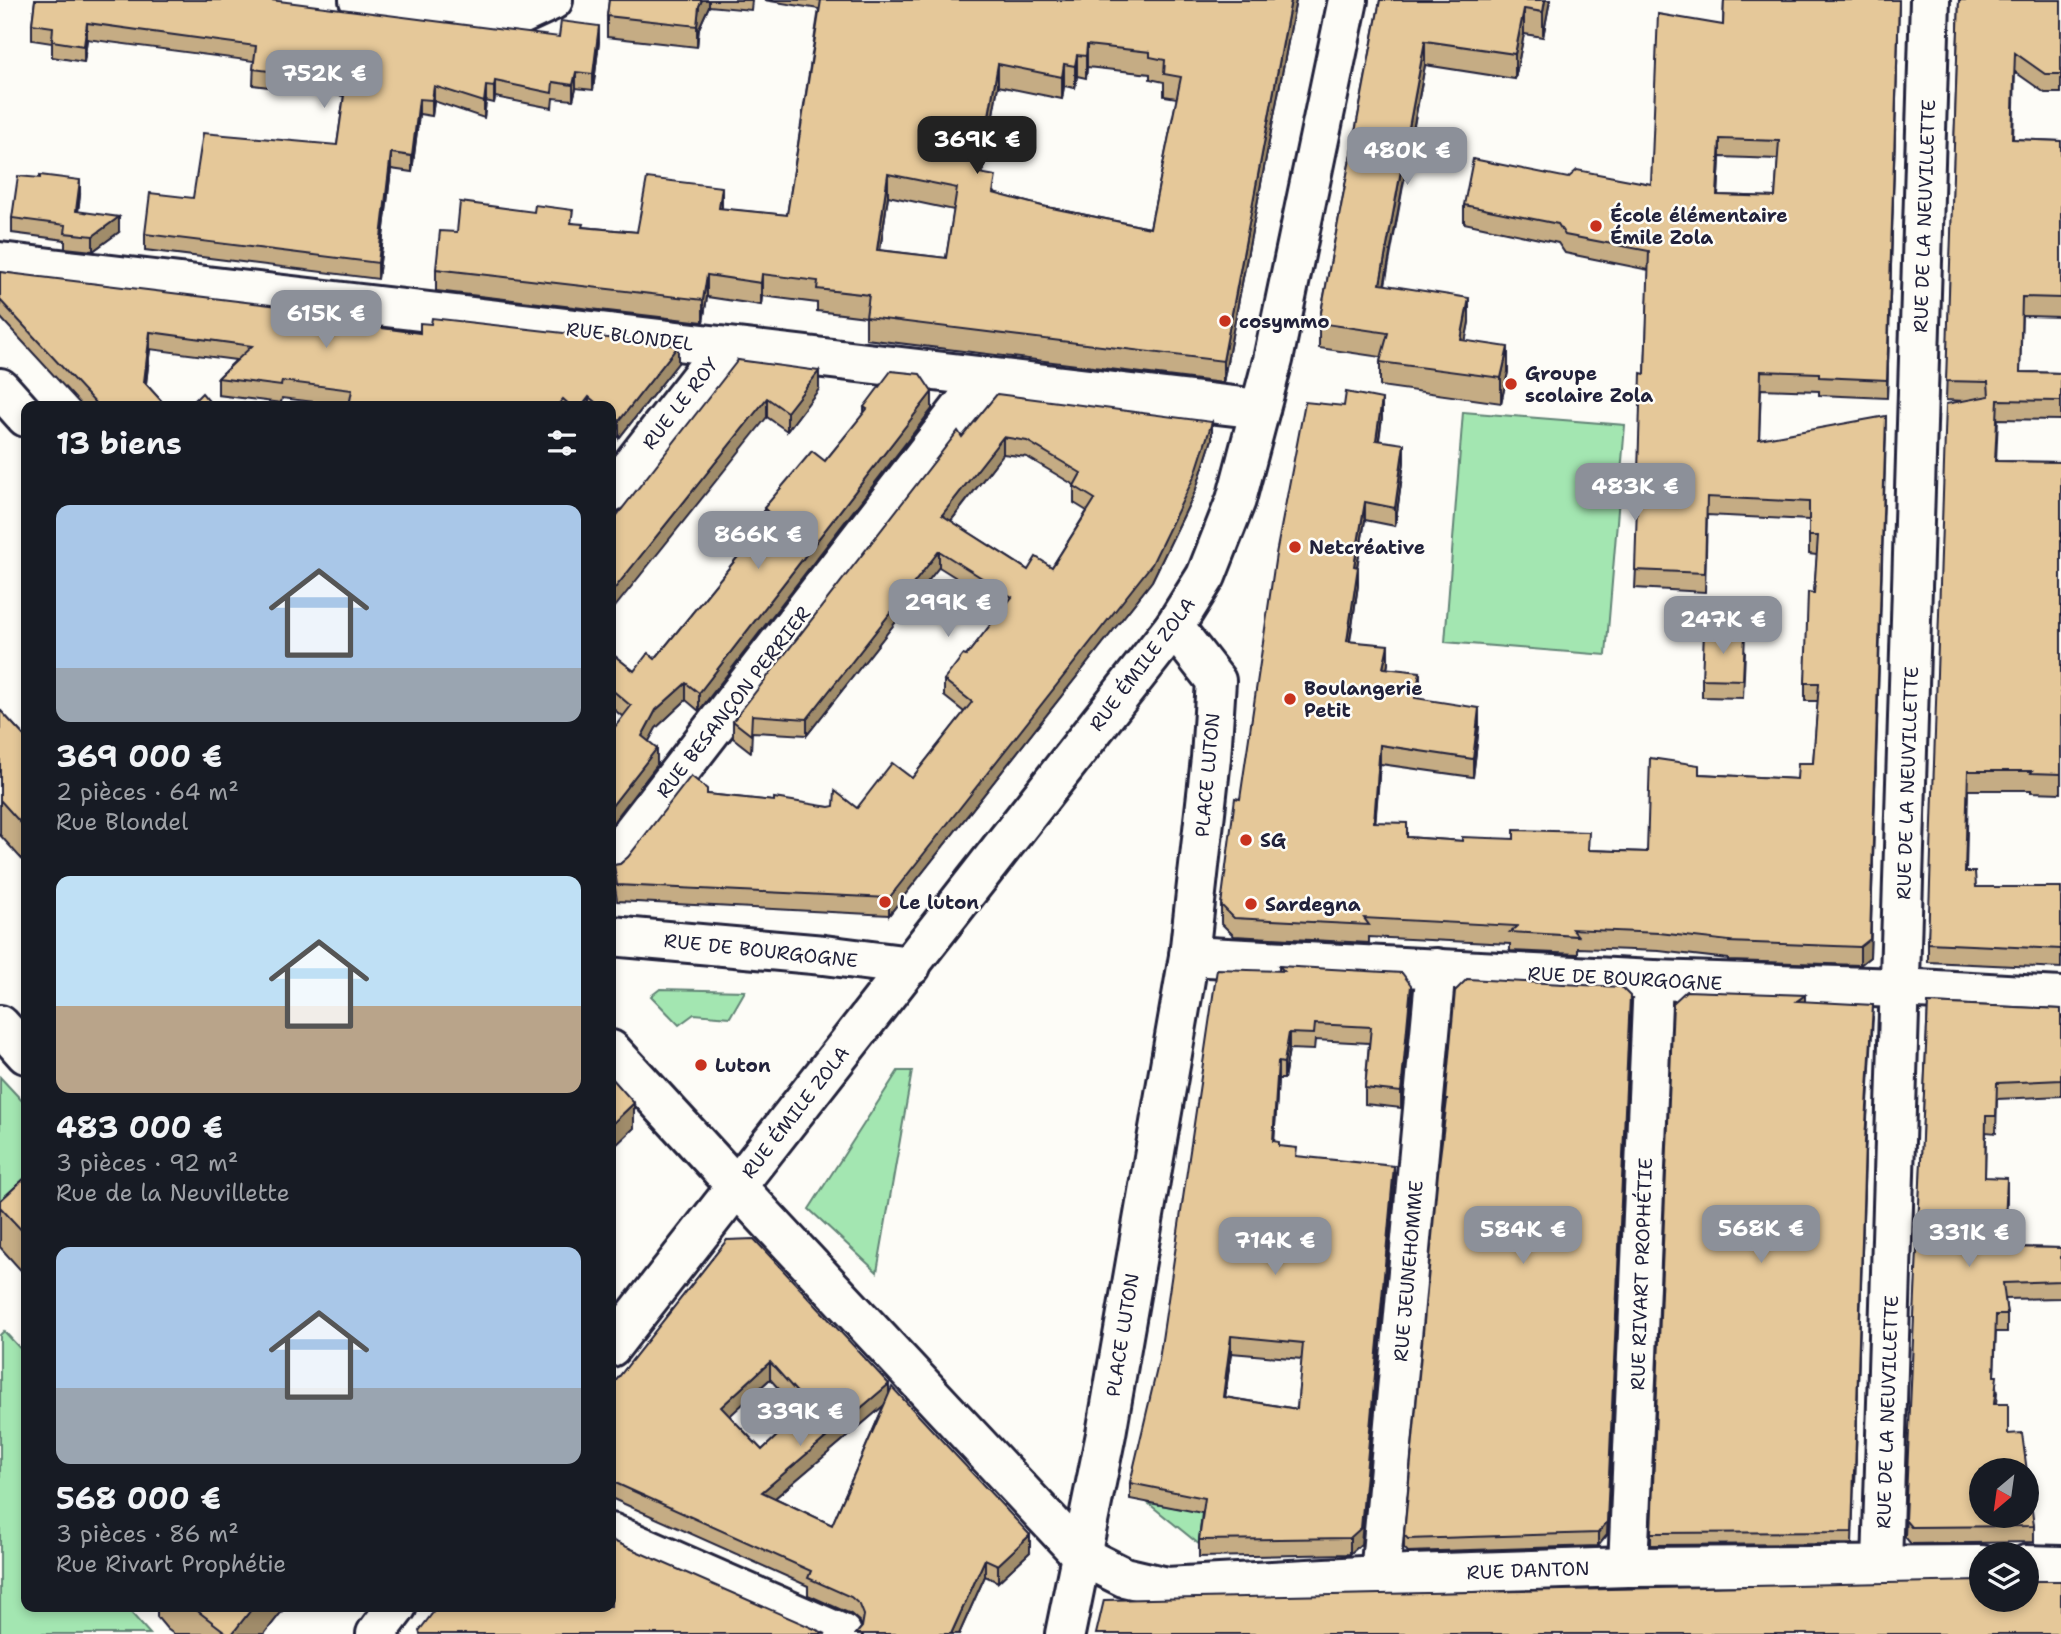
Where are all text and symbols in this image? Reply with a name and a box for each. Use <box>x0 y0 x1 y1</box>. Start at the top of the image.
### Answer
pin: 752K € <box>267 50 381 110</box>
text: 752K € <box>282 58 366 88</box>
street label: RUE DE LA NEUVILLETTE <box>1908 99 1941 333</box>
pin: 369K € <box>920 116 1034 176</box>
text: 369K € <box>933 124 1021 154</box>
pin: 480K € <box>1350 128 1464 187</box>
text: 480K € <box>1363 135 1451 165</box>
place label: École élémentaire Émile Zola <box>1610 202 1788 250</box>
marker: École élémentaire Émile Zola <box>1588 218 1604 234</box>
pin: 615K € <box>269 290 383 350</box>
text: 615K € <box>287 298 365 328</box>
place label: cosymmo <box>1239 309 1330 334</box>
marker: cosymmo <box>1217 313 1233 329</box>
street label: RUE BLONDEL <box>565 316 695 357</box>
street label: RUE LE ROY <box>637 352 724 454</box>
place label: Groupe scolaire Zola <box>1525 361 1653 408</box>
marker: Groupe scolaire Zola <box>1503 376 1519 392</box>
text: 13 biens <box>56 423 182 464</box>
icon: filters <box>543 424 581 462</box>
pin: 483K € <box>1578 463 1692 523</box>
text: 483K € <box>1591 471 1679 501</box>
pin: 866K € <box>701 512 815 571</box>
text: 866K € <box>714 519 802 549</box>
place label: Netcréative <box>1309 535 1425 560</box>
marker: Netcréative <box>1287 539 1303 555</box>
icon: home <box>256 550 382 676</box>
pin: 299K € <box>891 580 1005 639</box>
text: 299K € <box>905 587 991 617</box>
street label: RUE ÉMILE ZOLA <box>1083 592 1201 736</box>
pin: 247K € <box>1666 596 1780 656</box>
street label: RUE BESANÇON PERRIER <box>651 602 816 803</box>
text: 247K € <box>1680 604 1766 634</box>
street label: RUE DE LA NEUVILLETTE <box>1891 666 1924 900</box>
place label: Boulangerie Petit <box>1304 676 1423 723</box>
marker: Boulangerie Petit <box>1282 691 1298 707</box>
street label: PLACE LUTON <box>1190 712 1225 838</box>
text: 369 000 € <box>56 736 222 777</box>
text: 2 pièces · 64 m² <box>56 777 239 807</box>
text: Rue Blondel <box>56 807 188 837</box>
place label: SG <box>1260 828 1286 853</box>
marker: SG <box>1238 832 1254 848</box>
place label: Le luton <box>899 890 979 915</box>
place label: Sardegna <box>1265 892 1361 917</box>
marker: Le luton <box>877 894 893 910</box>
marker: Sardegna <box>1243 896 1259 912</box>
icon: home <box>256 921 382 1047</box>
street label: RUE DE BOURGOGNE <box>663 928 859 973</box>
street label: RUE DE BOURGOGNE <box>1527 961 1723 996</box>
street label: RUE ÉMILE ZOLA <box>735 1040 855 1184</box>
place label: Luton <box>715 1053 771 1078</box>
marker: Luton <box>693 1057 709 1073</box>
text: 483 000 € <box>56 1107 223 1148</box>
text: 3 pièces · 92 m² <box>56 1148 238 1178</box>
street label: RUE RIVART PROPHÉTIE <box>1624 1157 1658 1391</box>
text: Rue de la Neuvillette <box>56 1178 290 1208</box>
street label: RUE JEUNEHOMME <box>1388 1179 1429 1363</box>
pin: 584K € <box>1466 1206 1580 1266</box>
pin: 568K € <box>1704 1206 1818 1265</box>
pin: 331K € <box>1912 1210 2026 1269</box>
text: 568K € <box>1718 1213 1804 1243</box>
text: 584K € <box>1480 1214 1566 1244</box>
text: 331K € <box>1929 1217 2009 1247</box>
pin: 714K € <box>1218 1218 1332 1277</box>
text: 714K € <box>1235 1225 1315 1255</box>
street label: PLACE LUTON <box>1100 1272 1145 1399</box>
icon: home <box>256 1292 382 1418</box>
street label: RUE DE LA NEUVILLETTE <box>1871 1295 1904 1529</box>
pin: 339K € <box>743 1388 857 1448</box>
text: 339K € <box>757 1396 843 1426</box>
north arrow <box>1969 1458 2039 1528</box>
map controls <box>1969 1458 2039 1612</box>
text: 568 000 € <box>56 1478 221 1519</box>
text: 3 pièces · 86 m² <box>56 1519 239 1549</box>
button: layers <box>1969 1542 2039 1612</box>
text: Rue Rivart Prophétie <box>56 1549 286 1579</box>
street label: RUE DANTON <box>1466 1556 1590 1585</box>

